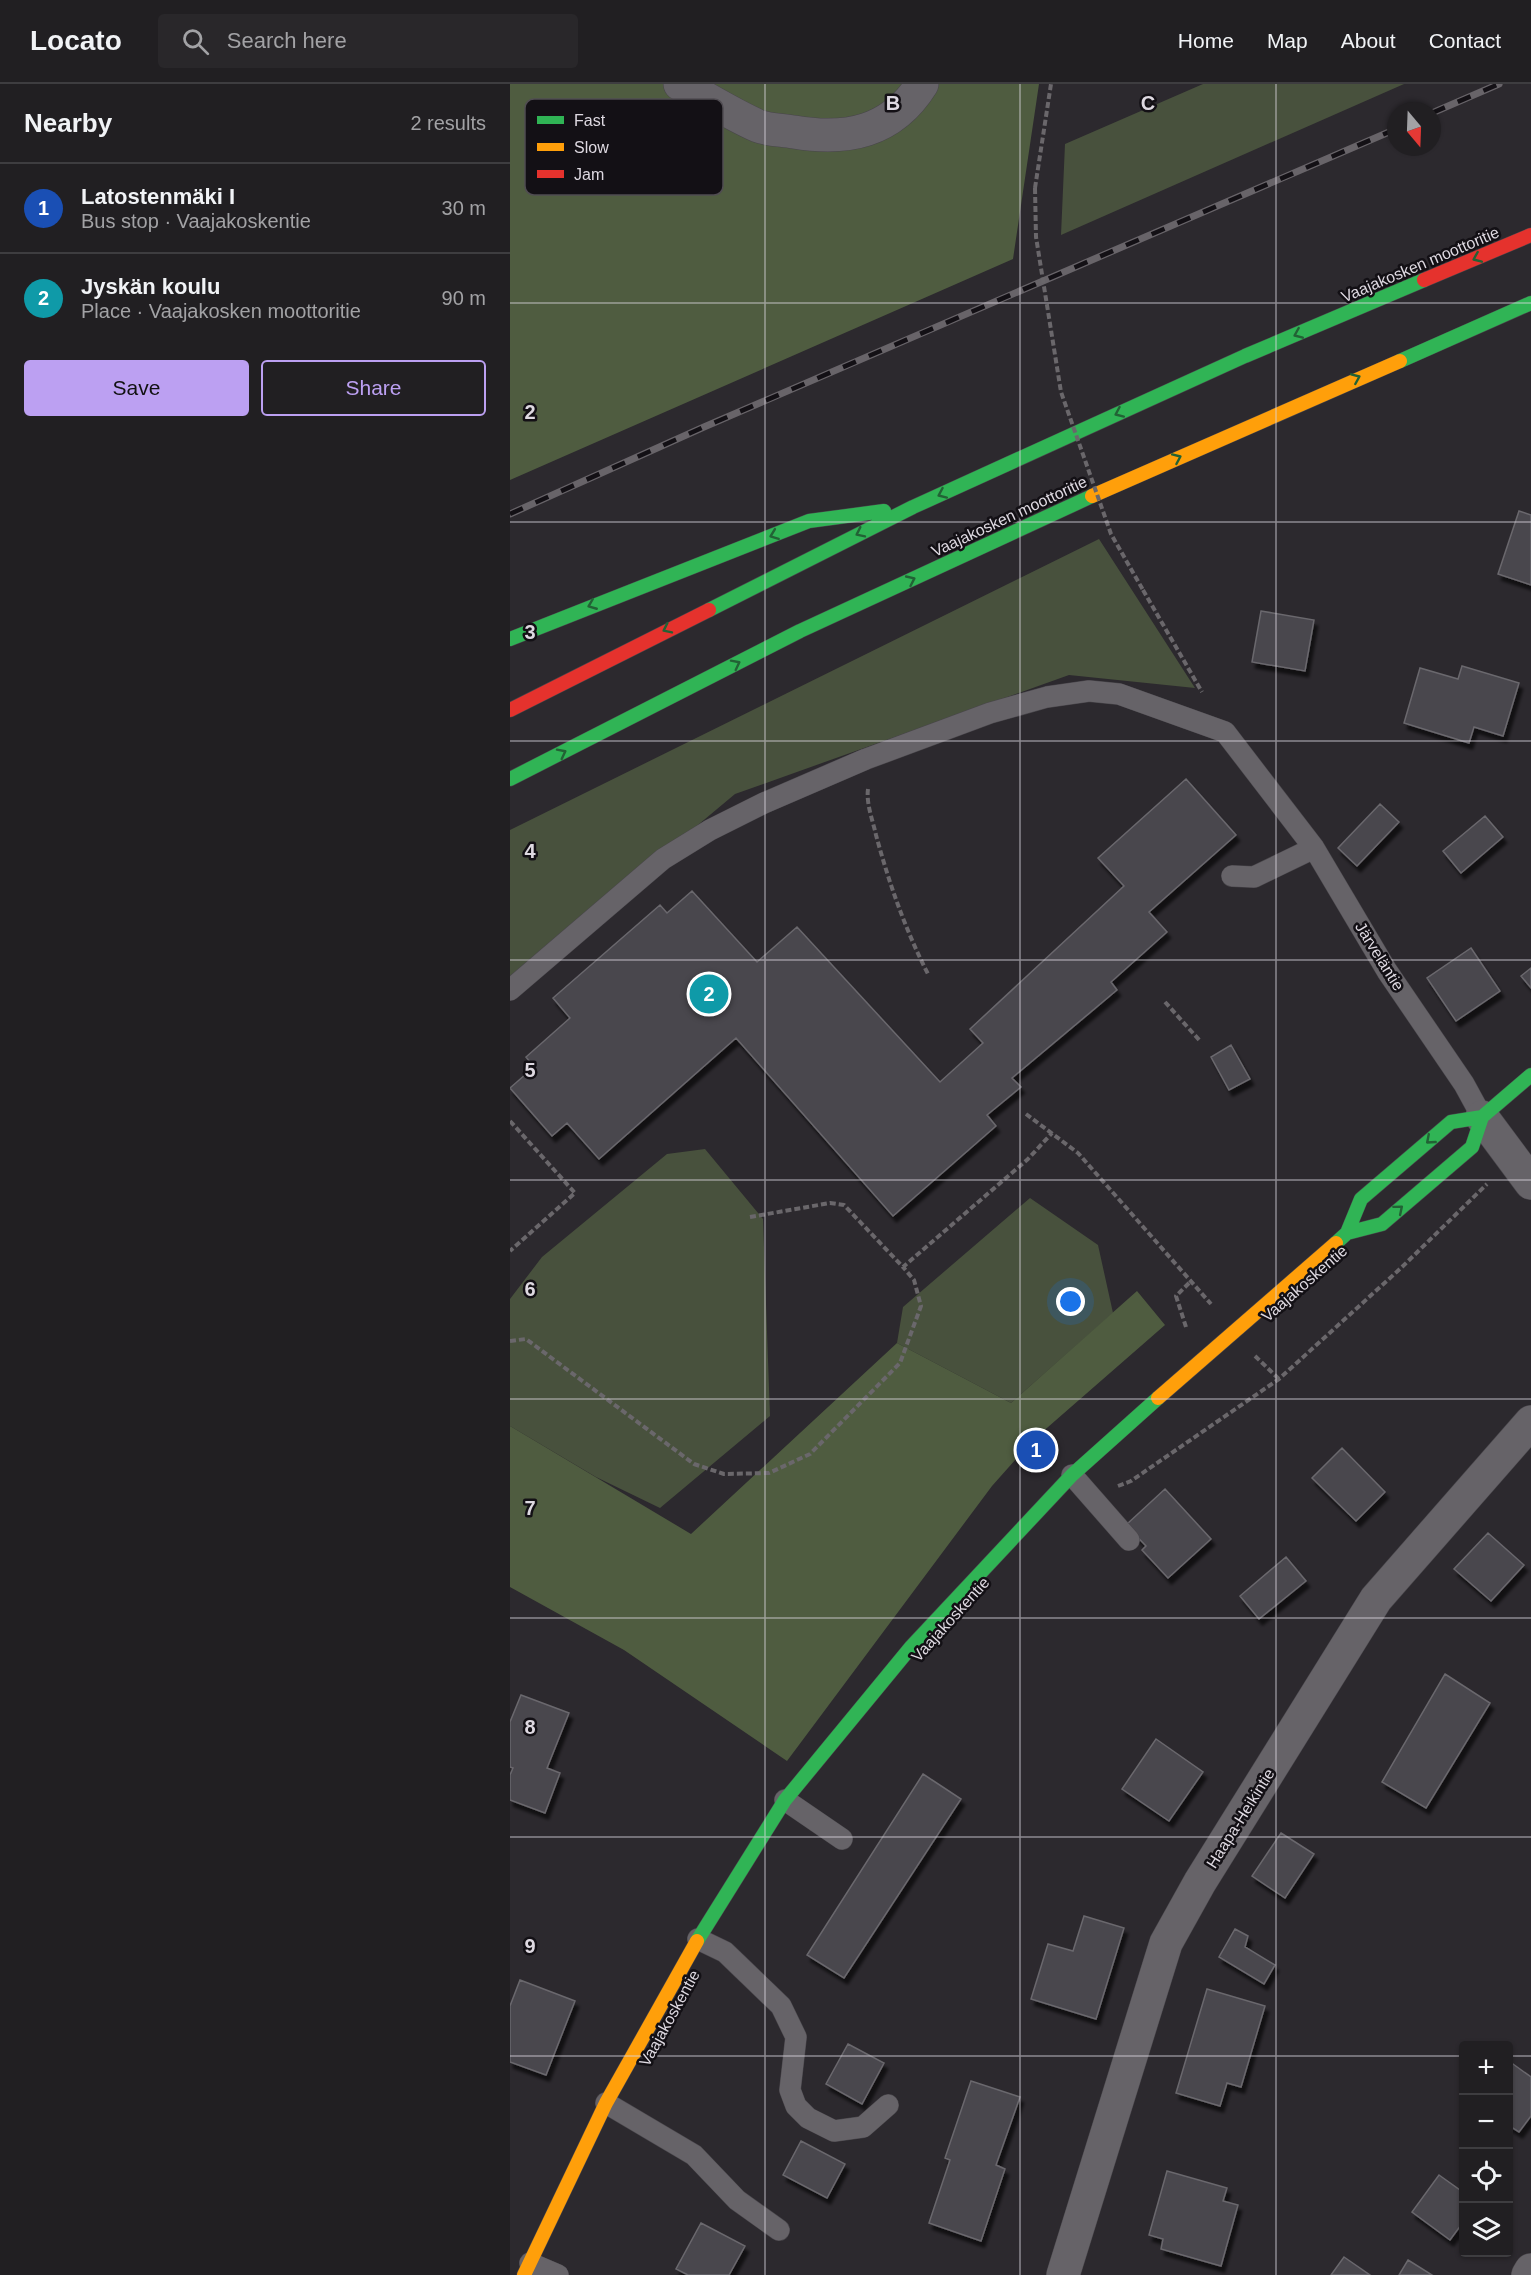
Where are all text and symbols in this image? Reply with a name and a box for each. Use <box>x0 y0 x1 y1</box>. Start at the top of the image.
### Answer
search box <box>158 14 578 68</box>
text: Locato <box>30 25 122 56</box>
icon: search <box>179 25 212 58</box>
text: Search here <box>227 28 347 53</box>
text: Home <box>1178 29 1234 52</box>
text: Map <box>1267 29 1308 52</box>
text: About <box>1341 29 1396 52</box>
text: Contact <box>1429 29 1501 52</box>
text: B <box>886 92 900 114</box>
text: C <box>1141 92 1155 114</box>
legend <box>525 99 723 195</box>
north arrow <box>1387 102 1441 156</box>
text: Nearby <box>24 108 112 138</box>
text: 2 results <box>410 112 486 134</box>
text: Fast <box>574 112 606 129</box>
text: Slow <box>574 139 609 156</box>
text: Jam <box>574 166 604 183</box>
text: Latostenmäki I <box>81 184 235 209</box>
text: 1 <box>38 197 49 219</box>
text: 30 m <box>442 197 486 219</box>
text: Bus stop · Vaajakoskentie <box>81 210 311 232</box>
street label: Vaajakosken moottoritie <box>1339 223 1502 305</box>
one-way arrow <box>1472 251 1483 263</box>
text: Jyskän koulu <box>81 274 220 299</box>
text: 2 <box>38 287 49 309</box>
text: 90 m <box>442 287 486 309</box>
text: Place · Vaajakosken moottoritie <box>81 300 361 322</box>
one-way arrow <box>1293 327 1304 339</box>
button: Save <box>24 360 249 416</box>
button: Share <box>261 360 486 416</box>
one-way arrow <box>1349 373 1360 385</box>
text: 2 <box>524 401 536 423</box>
one-way arrow <box>1115 406 1126 418</box>
one-way arrow <box>1171 453 1182 465</box>
street label: Vaajakosken moottoritie <box>929 473 1090 560</box>
one-way arrow <box>937 486 948 498</box>
one-way arrow <box>856 525 867 537</box>
one-way arrow <box>769 527 779 540</box>
one-way arrow <box>905 575 916 587</box>
one-way arrow <box>587 598 598 610</box>
text: 3 <box>524 621 536 643</box>
one-way arrow <box>663 622 673 633</box>
one-way arrow <box>729 660 740 671</box>
one-way arrow <box>556 749 566 760</box>
text: 4 <box>524 840 536 862</box>
street label: Järveläntie <box>1352 919 1407 994</box>
pin: 2 <box>690 972 728 1016</box>
text: 5 <box>524 1059 536 1081</box>
one-way arrow <box>1426 1133 1437 1144</box>
one-way arrow <box>1392 1205 1403 1216</box>
street label: Vaajakoskentie <box>1258 1242 1350 1325</box>
text: 6 <box>524 1278 536 1300</box>
your location <box>1056 1287 1085 1316</box>
pin: 1 <box>1016 1428 1056 1472</box>
text: 7 <box>524 1497 536 1519</box>
street label: Vaajakoskentie <box>908 1574 993 1665</box>
text: 8 <box>524 1716 536 1738</box>
street label: Haapa-Heikintie <box>1203 1765 1278 1871</box>
text: 9 <box>524 1935 536 1957</box>
street label: Vaajakoskentie <box>636 1967 703 2069</box>
map controls <box>1459 2041 1513 2257</box>
button: + <box>1459 2041 1513 2095</box>
button: − <box>1459 2095 1513 2149</box>
button: locate <box>1459 2149 1513 2203</box>
button: layers <box>1459 2203 1513 2257</box>

